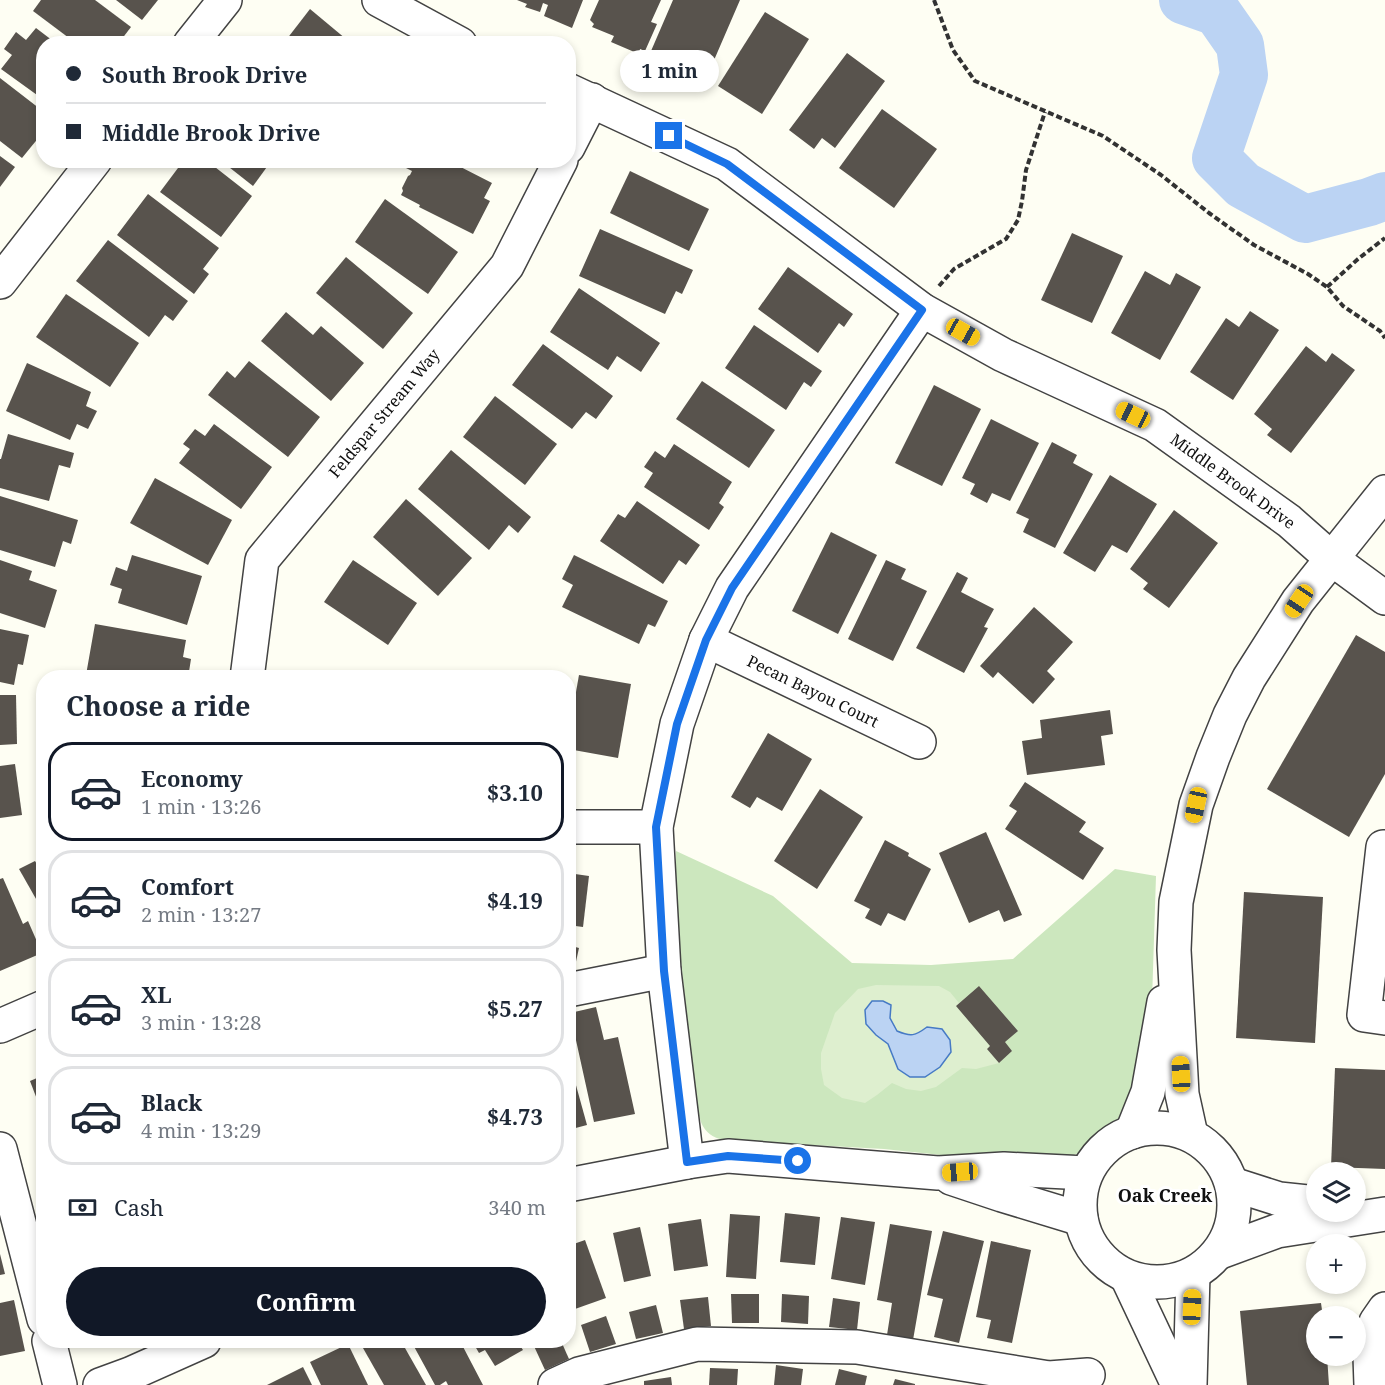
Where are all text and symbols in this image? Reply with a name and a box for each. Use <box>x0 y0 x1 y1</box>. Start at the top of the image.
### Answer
callout: 1 min <box>620 49 718 91</box>
text: 1 min <box>641 57 698 84</box>
text: South Brook Drive <box>102 59 307 89</box>
text: Middle Brook Drive <box>102 117 320 147</box>
route end <box>655 122 682 149</box>
car <box>943 315 983 349</box>
street label: Feldspar Stream Way <box>324 343 445 482</box>
car <box>1113 399 1153 431</box>
street label: Middle Brook Drive <box>1166 428 1300 534</box>
car <box>1281 581 1317 621</box>
street label: Pecan Bayou Court <box>744 650 883 733</box>
text: Choose a ride <box>66 687 251 724</box>
text: Economy <box>141 763 243 793</box>
icon: car <box>69 765 123 819</box>
text: $3.10 <box>487 777 543 807</box>
car <box>1183 786 1209 824</box>
text: 1 min · 13:26 <box>141 793 261 820</box>
text: Comfort <box>141 871 234 901</box>
icon: car <box>69 873 123 927</box>
text: $4.19 <box>487 885 543 915</box>
text: 2 min · 13:27 <box>141 901 261 928</box>
text: XL <box>141 979 172 1009</box>
icon: car <box>69 981 123 1035</box>
text: $5.27 <box>487 993 543 1023</box>
text: 3 min · 13:28 <box>141 1009 261 1036</box>
car <box>1171 1056 1191 1092</box>
text: Black <box>141 1087 202 1117</box>
icon: car <box>69 1089 123 1143</box>
text: $4.73 <box>487 1101 543 1131</box>
text: 4 min · 13:29 <box>141 1117 261 1144</box>
route start <box>784 1147 811 1174</box>
car <box>941 1162 979 1182</box>
map controls <box>1306 1162 1366 1366</box>
button: layers <box>1306 1162 1366 1222</box>
district label: Oak Creek <box>1118 1183 1213 1207</box>
icon: cash <box>66 1191 99 1224</box>
text: Cash <box>114 1192 164 1222</box>
text: 340 m <box>488 1194 546 1221</box>
button: + <box>1306 1234 1366 1294</box>
button: Confirm <box>66 1267 546 1336</box>
car <box>1182 1289 1202 1325</box>
button: − <box>1306 1306 1366 1366</box>

